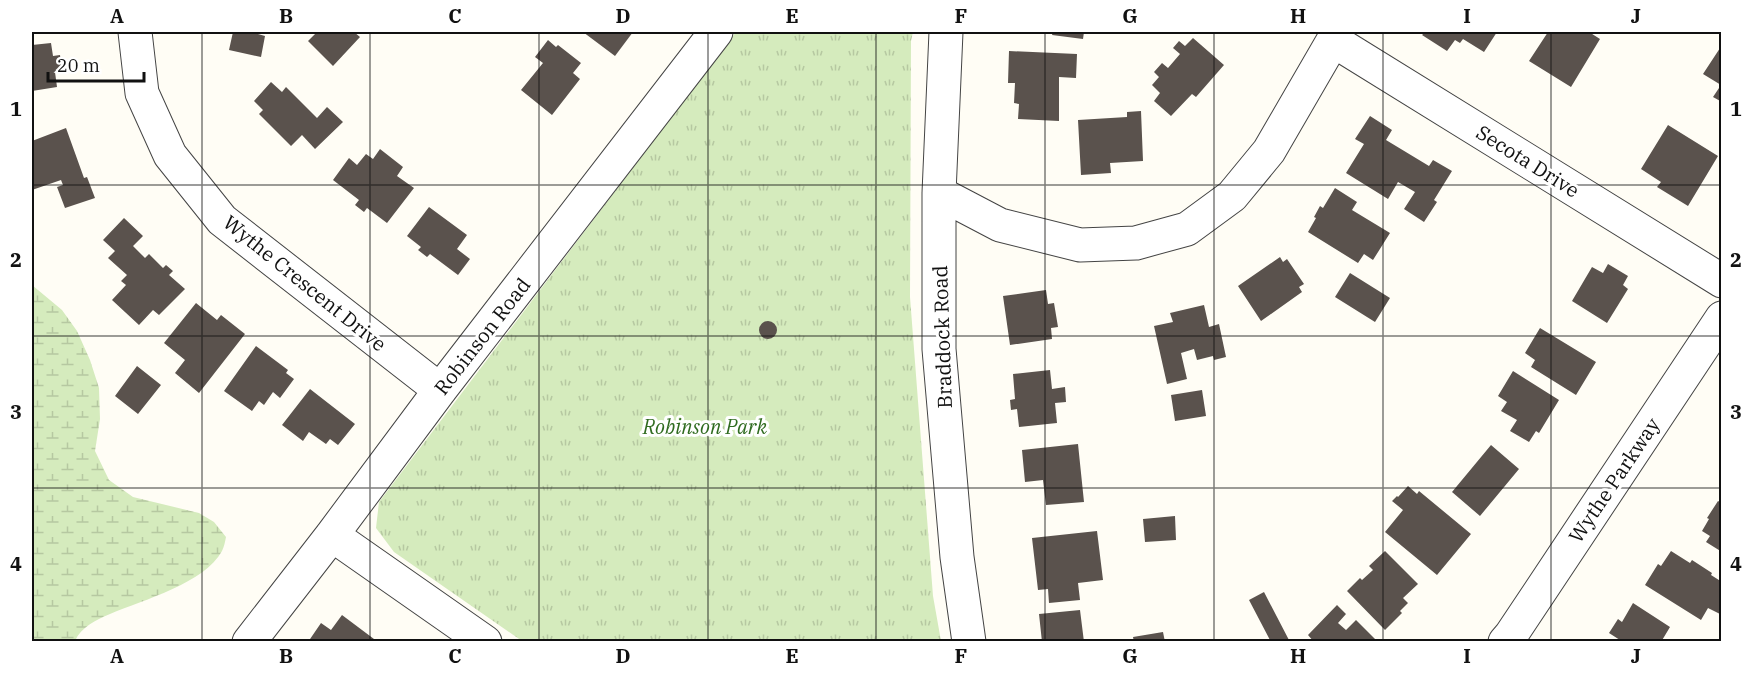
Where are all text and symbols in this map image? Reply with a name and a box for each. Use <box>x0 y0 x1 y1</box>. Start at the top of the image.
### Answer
text: A <box>110 2 124 29</box>
text: B <box>279 2 293 29</box>
text: C <box>448 2 462 29</box>
text: D <box>615 2 631 29</box>
text: E <box>785 2 799 29</box>
text: F <box>955 2 967 29</box>
text: G <box>1122 2 1138 29</box>
text: H <box>1290 2 1306 29</box>
text: I <box>1463 2 1471 29</box>
text: J <box>1631 2 1641 29</box>
scale bar <box>48 45 144 83</box>
text: 20 m <box>57 54 100 77</box>
text: 1 <box>10 95 22 122</box>
text: 1 <box>1730 95 1742 122</box>
street label: Secota Drive <box>1471 119 1585 203</box>
street label: Wythe Crescent Drive <box>218 209 392 357</box>
text: 2 <box>10 246 22 273</box>
text: 2 <box>1730 246 1742 273</box>
street label: Braddock Road <box>926 265 958 409</box>
street label: Robinson Road <box>428 272 536 400</box>
text: 3 <box>10 398 22 425</box>
text: 3 <box>1730 398 1742 425</box>
street label: Wythe Parkway <box>1562 412 1666 548</box>
park label: Robinson Park <box>642 413 768 440</box>
text: 4 <box>10 550 22 577</box>
text: 4 <box>1730 550 1742 577</box>
text: A <box>110 642 124 669</box>
text: B <box>279 642 293 669</box>
text: C <box>448 642 462 669</box>
text: D <box>615 642 631 669</box>
text: E <box>785 642 799 669</box>
text: F <box>955 642 967 669</box>
text: G <box>1122 642 1138 669</box>
text: H <box>1290 642 1306 669</box>
text: I <box>1463 642 1471 669</box>
text: J <box>1631 642 1641 669</box>

